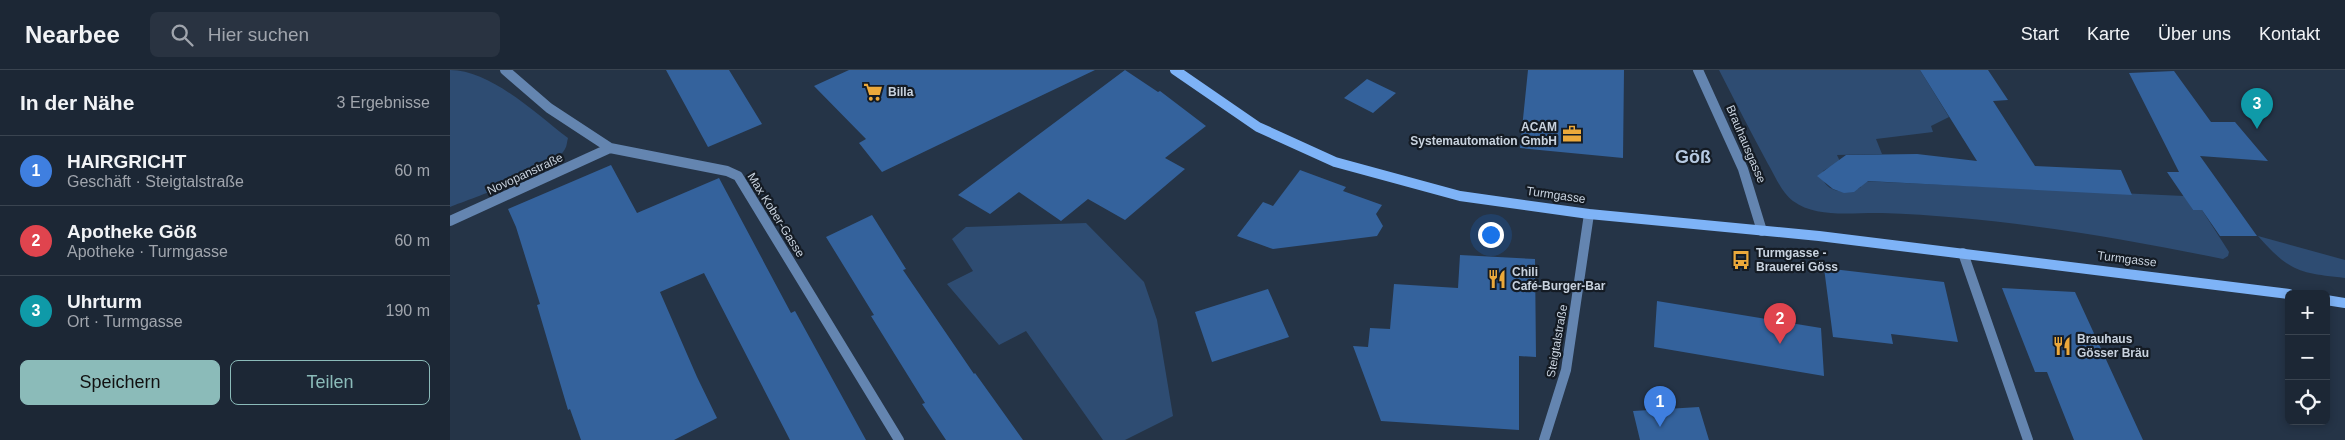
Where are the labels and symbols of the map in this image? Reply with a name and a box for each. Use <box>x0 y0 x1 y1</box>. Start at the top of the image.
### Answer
supermarket icon: Billa <box>862 81 884 103</box>
place label: Billa <box>888 85 914 99</box>
pin: 3 <box>2241 88 2273 129</box>
street label: Brauhausgasse <box>1723 103 1769 185</box>
place label: ACAM Systemautomation GmbH <box>1410 120 1557 148</box>
office icon: ACAM Systemautomation GmbH <box>1561 123 1583 145</box>
district label: Göß <box>1675 147 1711 167</box>
street label: Novopanstraße <box>485 150 565 198</box>
street label: Max Kober-Gasse <box>744 170 808 260</box>
street label: Turmgasse <box>1526 184 1587 206</box>
your location <box>1478 222 1504 248</box>
place label: Turmgasse - Brauerei Göss <box>1756 246 1838 274</box>
street label: Turmgasse <box>2097 248 2158 270</box>
bus stop icon: Turmgasse - Brauerei Göss <box>1730 249 1752 271</box>
place label: Chili Café-Burger-Bar <box>1512 265 1606 293</box>
restaurant icon: Chili Café-Burger-Bar <box>1486 268 1508 290</box>
street label: Steigtalstraße <box>1544 303 1570 379</box>
pin: 2 <box>1764 303 1796 344</box>
place label: Brauhaus Gösser Bräu <box>2077 332 2149 360</box>
restaurant icon: Brauhaus Gösser Bräu <box>2051 335 2073 357</box>
pin: 1 <box>1644 386 1676 427</box>

